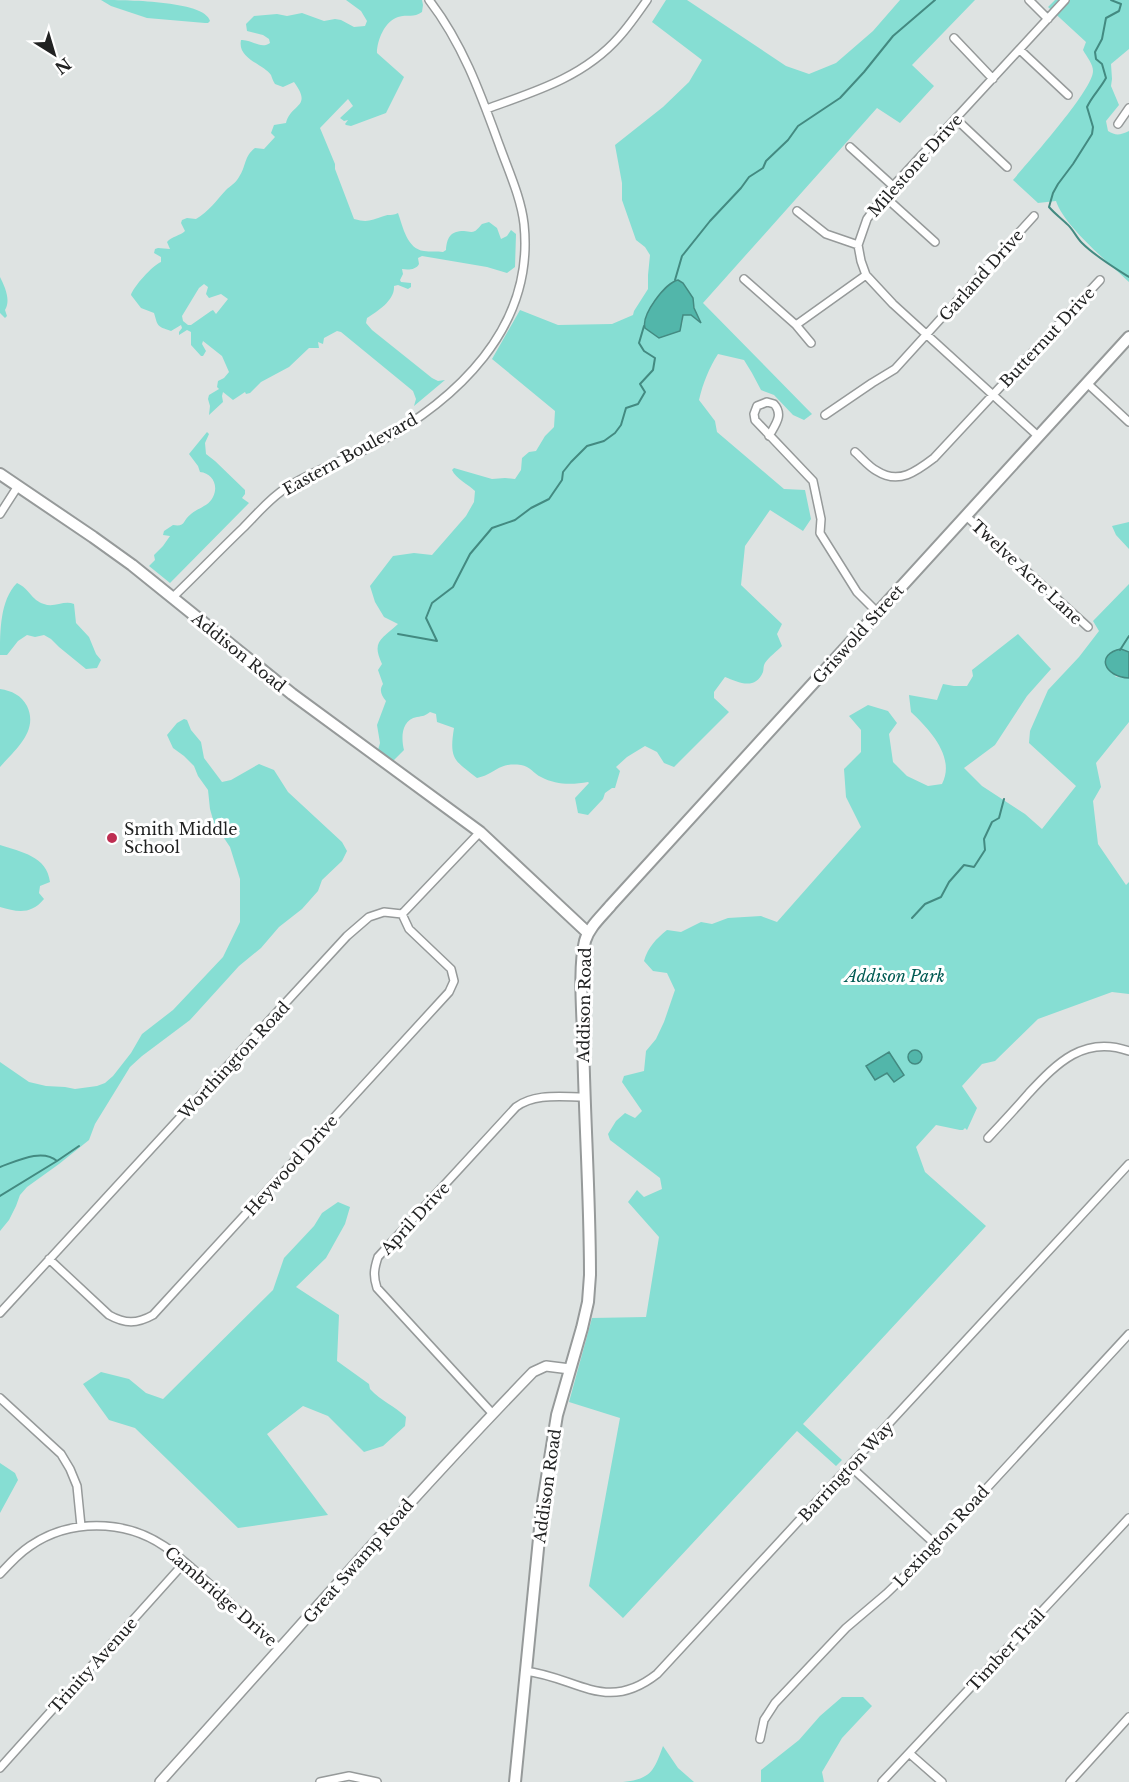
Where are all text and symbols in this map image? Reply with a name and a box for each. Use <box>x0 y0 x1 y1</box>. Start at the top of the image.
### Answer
north arrow <box>24 24 84 84</box>
text: N <box>51 53 75 78</box>
street label: Milestone Drive <box>864 109 966 221</box>
street label: Garland Drive <box>935 225 1027 325</box>
street label: Butternut Drive <box>995 283 1099 391</box>
street label: Eastern Boulevard <box>279 409 421 499</box>
street label: Twelve Acre Lane <box>967 515 1087 629</box>
street label: Griswold Street <box>808 580 908 688</box>
street label: Addison Road <box>187 607 290 696</box>
place label: Smith Middle School <box>124 819 237 857</box>
marker: Smith Middle School <box>105 831 119 845</box>
street label: Addison Road <box>573 947 595 1064</box>
park label: Addison Park <box>843 966 945 986</box>
street label: Worthington Road <box>174 997 294 1124</box>
street label: Heywood Drive <box>240 1110 342 1220</box>
street label: April Drive <box>376 1178 454 1259</box>
street label: Barrington Way <box>794 1416 898 1525</box>
street label: Addison Road <box>529 1427 565 1545</box>
street label: Lexington Road <box>889 1481 993 1591</box>
street label: Great Swamp Road <box>299 1495 417 1627</box>
street label: Cambridge Drive <box>161 1542 281 1650</box>
street label: Timber Trail <box>963 1605 1049 1695</box>
street label: Trinity Avenue <box>45 1613 141 1717</box>

